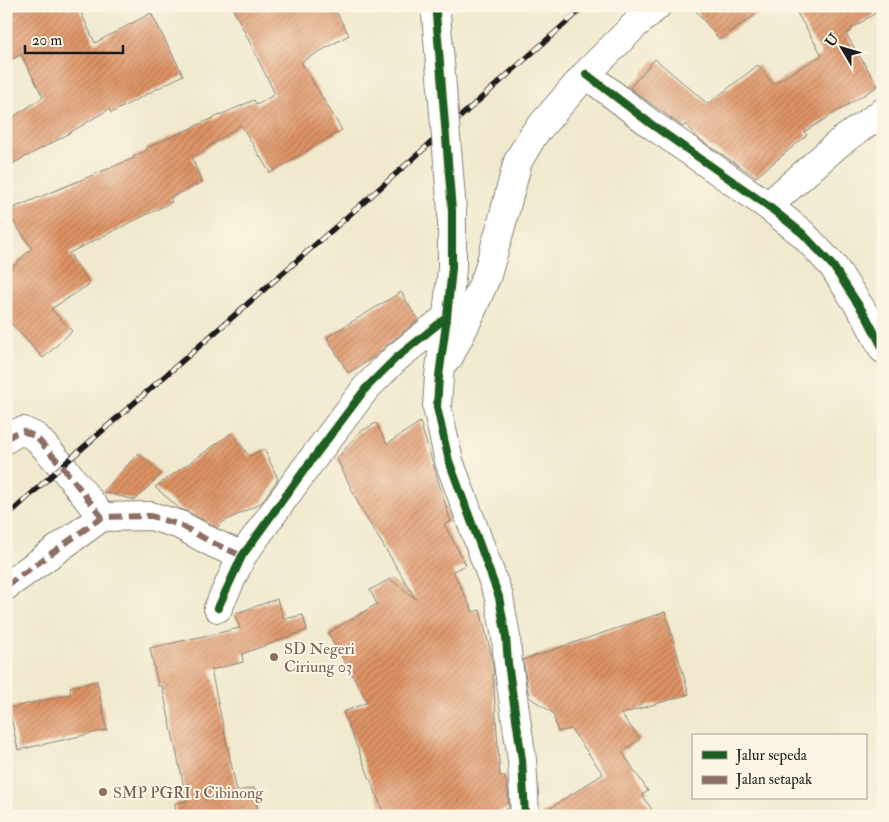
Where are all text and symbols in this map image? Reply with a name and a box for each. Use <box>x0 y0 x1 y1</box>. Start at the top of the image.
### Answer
scale bar <box>25 22 122 54</box>
north arrow <box>816 22 866 72</box>
text: U <box>822 30 843 50</box>
text: 20 m <box>32 31 62 50</box>
place label: SD Negeri Ciriung 03 <box>284 639 355 677</box>
marker: SD Negeri Ciriung 03 <box>268 651 280 663</box>
legend <box>692 734 866 800</box>
text: Jalur sepeda <box>735 746 808 766</box>
text: Jalan setapak <box>735 770 812 790</box>
place label: SMP PGRI 1 Cibinong <box>113 783 264 803</box>
marker: SMP PGRI 1 Cibinong <box>97 786 109 798</box>

